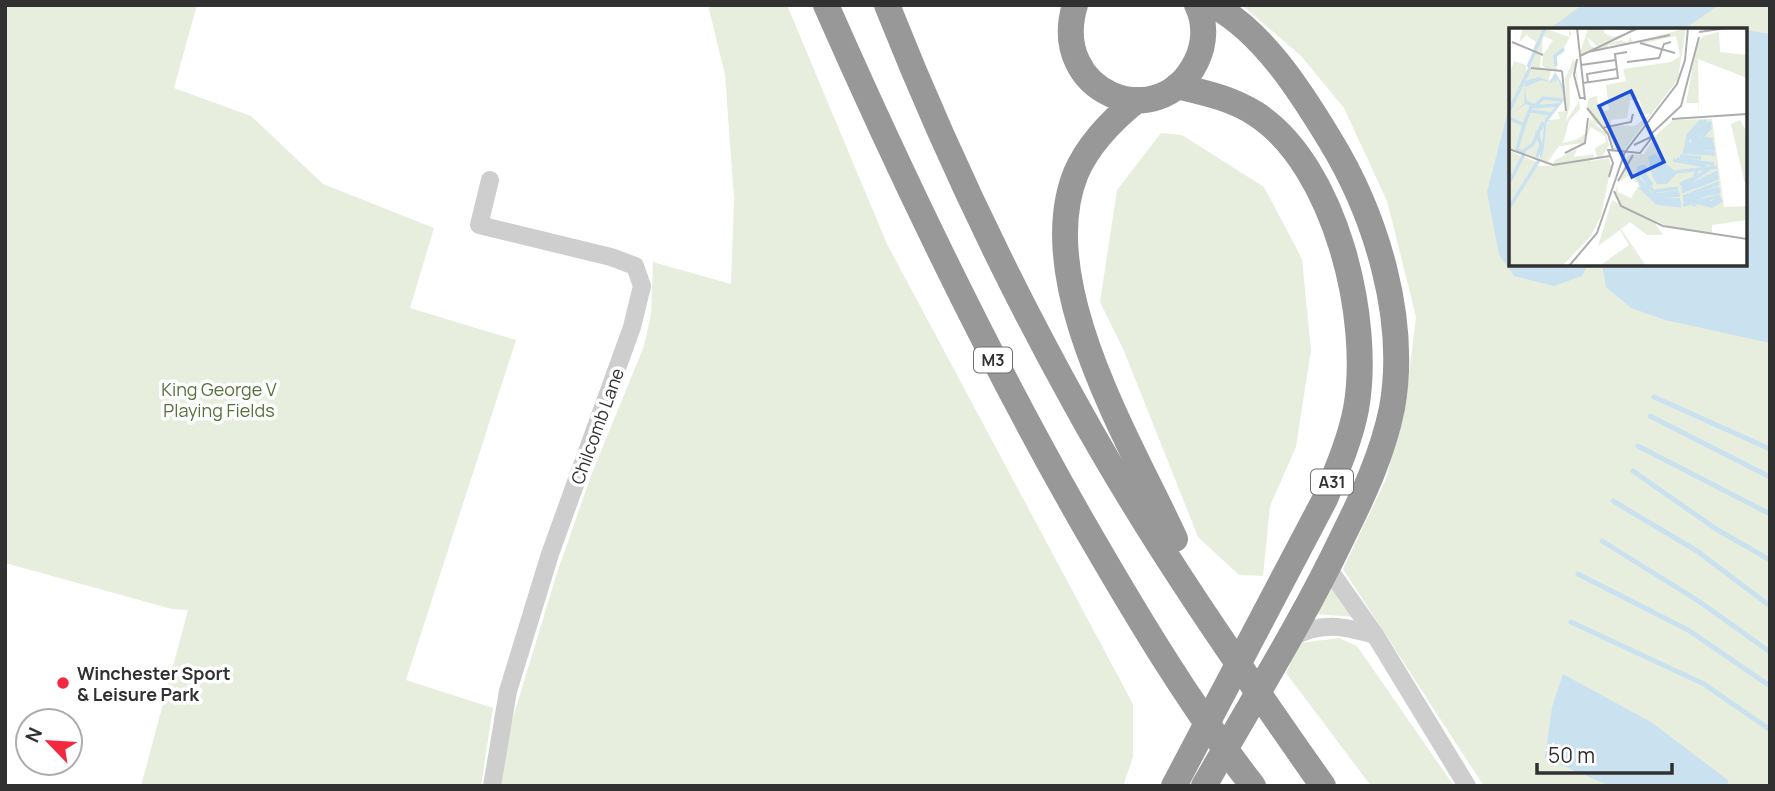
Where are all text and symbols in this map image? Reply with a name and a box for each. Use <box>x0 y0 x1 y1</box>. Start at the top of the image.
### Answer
inset map <box>1509 28 1747 266</box>
road number: M3 <box>974 348 1012 372</box>
street label: Chilcomb Lane <box>565 364 629 488</box>
park label: King George V Playing Fields <box>161 377 277 422</box>
road number: A31 <box>1311 470 1353 495</box>
place label: Winchester Sport & Leisure Park <box>77 661 231 706</box>
marker: Winchester Sport & Leisure Park <box>55 675 71 691</box>
north arrow <box>14 707 84 777</box>
text: N <box>19 723 48 746</box>
scale bar <box>1537 732 1672 776</box>
text: 50 m <box>1548 741 1595 769</box>

